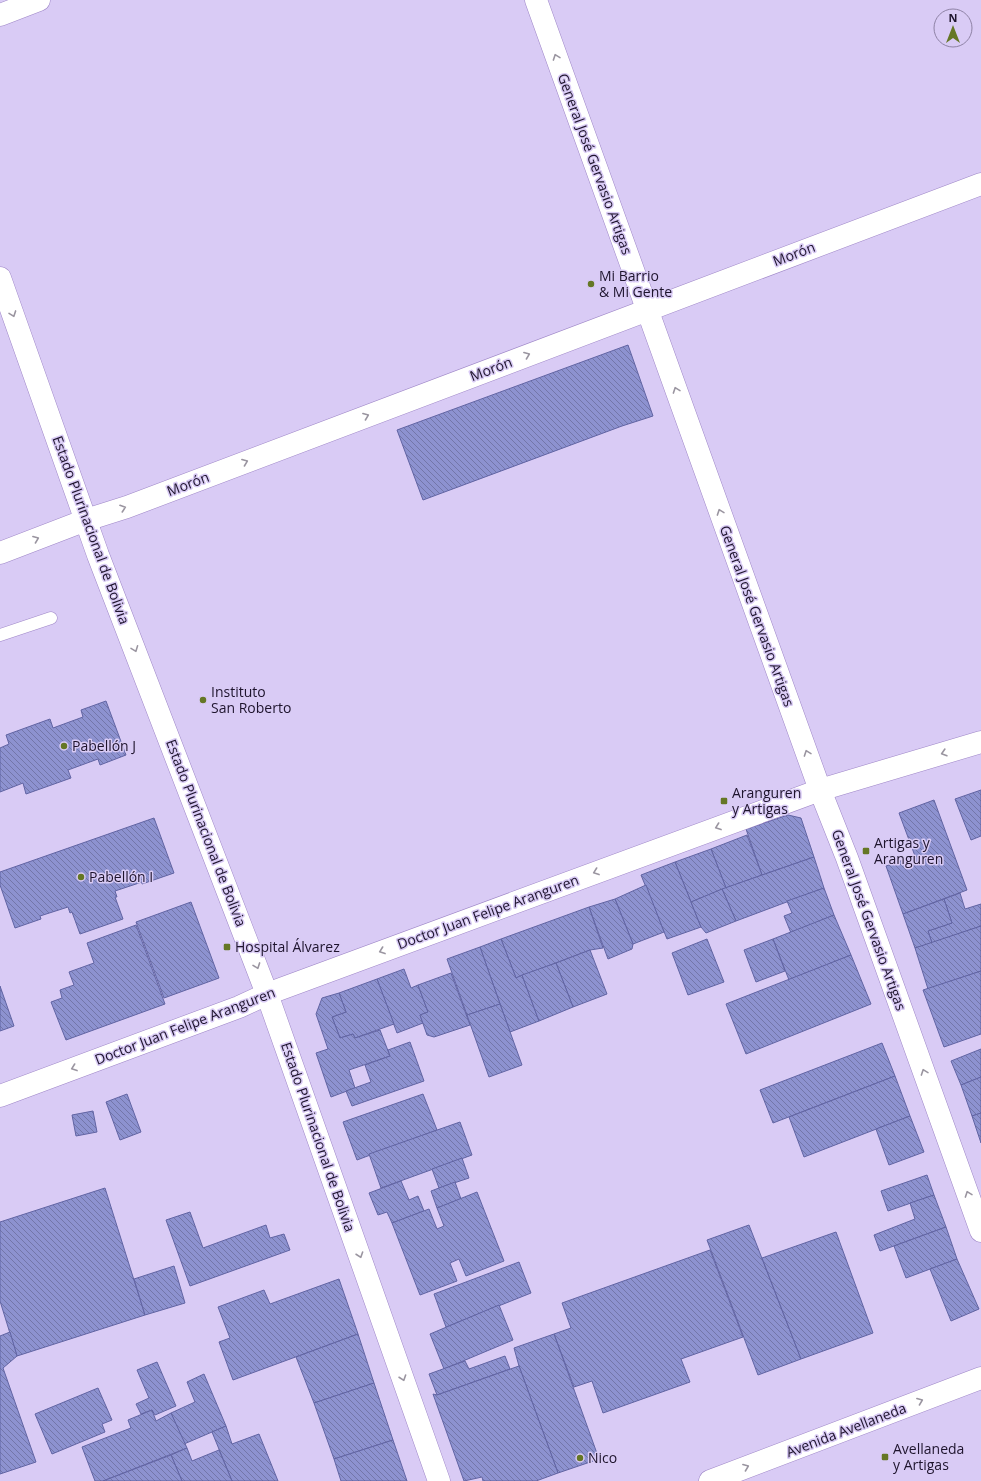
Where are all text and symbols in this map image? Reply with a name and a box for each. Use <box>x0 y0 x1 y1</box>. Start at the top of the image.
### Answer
north arrow <box>933 8 973 48</box>
text: N <box>949 10 957 25</box>
one-way arrow <box>553 53 561 60</box>
street label: General José Gervasio Artigas <box>554 71 637 257</box>
street label: Morón <box>770 237 818 270</box>
place label: Mi Barrio & Mi Gente <box>599 266 672 301</box>
marker: Mi Barrio & Mi Gente <box>586 279 596 289</box>
one-way arrow <box>8 311 17 318</box>
street label: Morón <box>467 352 515 385</box>
one-way arrow <box>524 352 531 360</box>
one-way arrow <box>672 387 680 394</box>
one-way arrow <box>363 413 370 421</box>
street label: Estado Plurinacional de Bolivia <box>48 433 134 627</box>
one-way arrow <box>241 459 248 467</box>
street label: Morón <box>164 467 212 500</box>
one-way arrow <box>120 505 127 513</box>
one-way arrow <box>716 509 724 516</box>
street label: General José Gervasio Artigas <box>716 523 799 709</box>
one-way arrow <box>33 535 40 543</box>
one-way arrow <box>130 645 138 652</box>
place label: Instituto San Roberto <box>211 682 291 717</box>
marker: Instituto San Roberto <box>198 695 208 705</box>
place label: Pabellón J <box>72 736 136 755</box>
street label: Estado Plurinacional de Bolivia <box>162 736 251 929</box>
marker: Pabellón J <box>59 741 69 751</box>
one-way arrow <box>940 748 947 757</box>
one-way arrow <box>803 750 812 757</box>
place label: Aranguren y Artigas <box>732 783 801 818</box>
marker: Aranguren y Artigas <box>719 796 729 806</box>
one-way arrow <box>714 823 721 831</box>
street label: General José Gervasio Artigas <box>828 827 911 1013</box>
place label: Artigas y Aranguren <box>874 833 943 868</box>
marker: Artigas y Aranguren <box>861 846 871 856</box>
place label: Pabellón I <box>89 867 153 886</box>
one-way arrow <box>592 868 599 876</box>
street label: Doctor Juan Felipe Aranguren <box>394 870 581 953</box>
marker: Pabellón I <box>76 872 86 882</box>
place label: Hospital Álvarez <box>235 937 340 956</box>
marker: Hospital Álvarez <box>222 942 232 952</box>
one-way arrow <box>379 947 386 955</box>
one-way arrow <box>252 962 260 969</box>
street label: Doctor Juan Felipe Aranguren <box>92 982 278 1069</box>
street label: Estado Plurinacional de Bolivia <box>277 1040 360 1234</box>
one-way arrow <box>71 1064 78 1072</box>
one-way arrow <box>920 1068 929 1075</box>
one-way arrow <box>964 1191 972 1198</box>
one-way arrow <box>355 1252 363 1259</box>
one-way arrow <box>398 1374 407 1381</box>
street label: Avenida Avellaneda <box>783 1398 909 1461</box>
one-way arrow <box>917 1398 924 1406</box>
place label: Avellaneda y Artigas <box>893 1439 964 1474</box>
place label: Nico <box>588 1448 617 1467</box>
marker: Avellaneda y Artigas <box>880 1452 890 1462</box>
marker: Nico <box>575 1453 585 1463</box>
one-way arrow <box>743 1464 750 1472</box>

